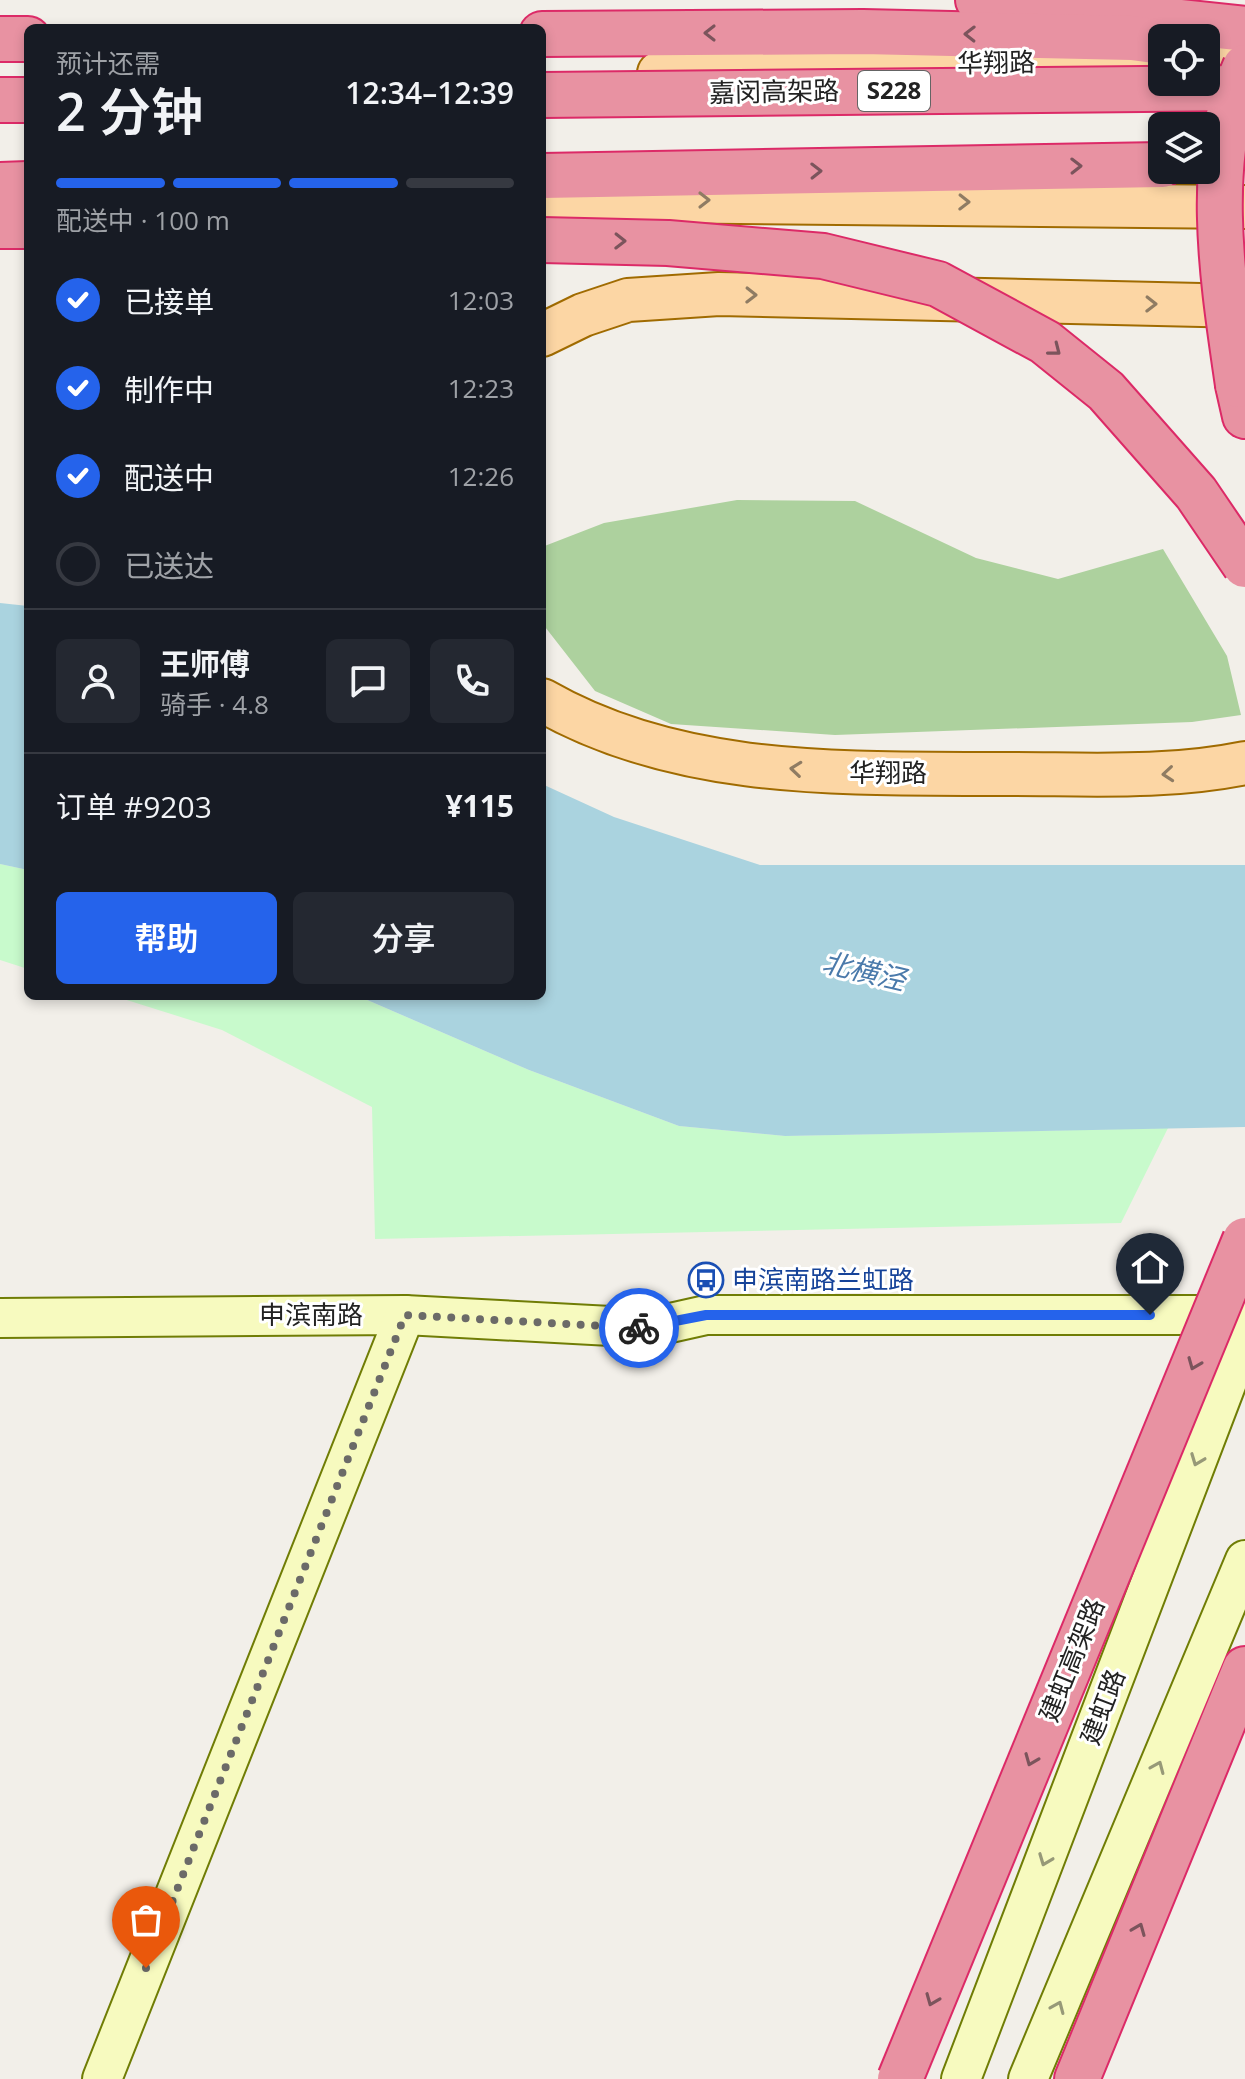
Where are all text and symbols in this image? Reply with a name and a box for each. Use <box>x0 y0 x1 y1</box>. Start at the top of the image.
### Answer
one-way arrow <box>703 24 716 42</box>
map controls <box>1148 24 1220 184</box>
button: locate <box>1148 24 1220 96</box>
one-way arrow <box>963 26 976 43</box>
street label: 华翔路 <box>957 43 1035 81</box>
text: 预计还需 <box>56 45 160 81</box>
road number: S228 <box>858 71 930 111</box>
text: 12:34–12:39 <box>345 72 514 113</box>
street label: 嘉闵高架路 <box>709 72 839 110</box>
text: 2 分钟 <box>56 75 203 146</box>
button: layers <box>1148 112 1220 184</box>
one-way arrow <box>1070 158 1083 175</box>
one-way arrow <box>810 162 823 180</box>
one-way arrow <box>698 191 711 209</box>
one-way arrow <box>958 194 971 211</box>
text: 配送中 · 100 m <box>56 202 230 238</box>
one-way arrow <box>614 233 627 250</box>
icon: check <box>56 278 100 322</box>
text: 已接单 <box>124 281 214 322</box>
text: 12:03 <box>448 282 514 318</box>
one-way arrow <box>745 286 758 304</box>
one-way arrow <box>1145 295 1158 312</box>
one-way arrow <box>1046 340 1061 354</box>
icon: check <box>56 366 100 410</box>
text: 制作中 <box>124 369 214 410</box>
text: 12:23 <box>448 370 514 406</box>
icon: check <box>56 454 100 498</box>
text: 配送中 <box>124 457 214 498</box>
text: 12:26 <box>448 458 514 494</box>
text: 已送达 <box>124 545 214 586</box>
button: person <box>56 639 140 723</box>
button: chat <box>326 639 410 723</box>
button: phone <box>430 639 514 723</box>
text: 王师傅 <box>160 643 250 684</box>
text: 骑手 · 4.8 <box>160 686 269 722</box>
street label: 华翔路 <box>849 754 927 790</box>
one-way arrow <box>789 761 802 778</box>
one-way arrow <box>1161 765 1174 782</box>
text: ¥115 <box>445 785 514 826</box>
text: 订单 #9203 <box>56 786 212 827</box>
button: 帮助 <box>56 892 277 984</box>
button: 分享 <box>293 892 514 984</box>
water label: 北横泾 <box>819 942 912 999</box>
pin <box>1116 1233 1184 1315</box>
icon: home <box>1128 1245 1172 1289</box>
bus stop icon: 申滨南路兰虹路 <box>687 1261 725 1299</box>
place label: 申滨南路兰虹路 <box>732 1261 914 1297</box>
courier <box>599 1288 679 1368</box>
street label: 申滨南路 <box>259 1296 363 1332</box>
icon: bike <box>617 1306 661 1350</box>
one-way arrow <box>1187 1356 1204 1370</box>
one-way arrow <box>1190 1452 1207 1466</box>
street label: 建虹高架路 <box>1030 1593 1112 1727</box>
street label: 建虹路 <box>1071 1664 1133 1750</box>
one-way arrow <box>1024 1752 1041 1766</box>
one-way arrow <box>1149 1761 1165 1775</box>
one-way arrow <box>1038 1852 1055 1866</box>
pin <box>112 1886 180 1968</box>
icon: bag <box>124 1898 168 1942</box>
one-way arrow <box>1129 1923 1145 1937</box>
one-way arrow <box>925 1992 942 2006</box>
one-way arrow <box>1049 2001 1065 2015</box>

